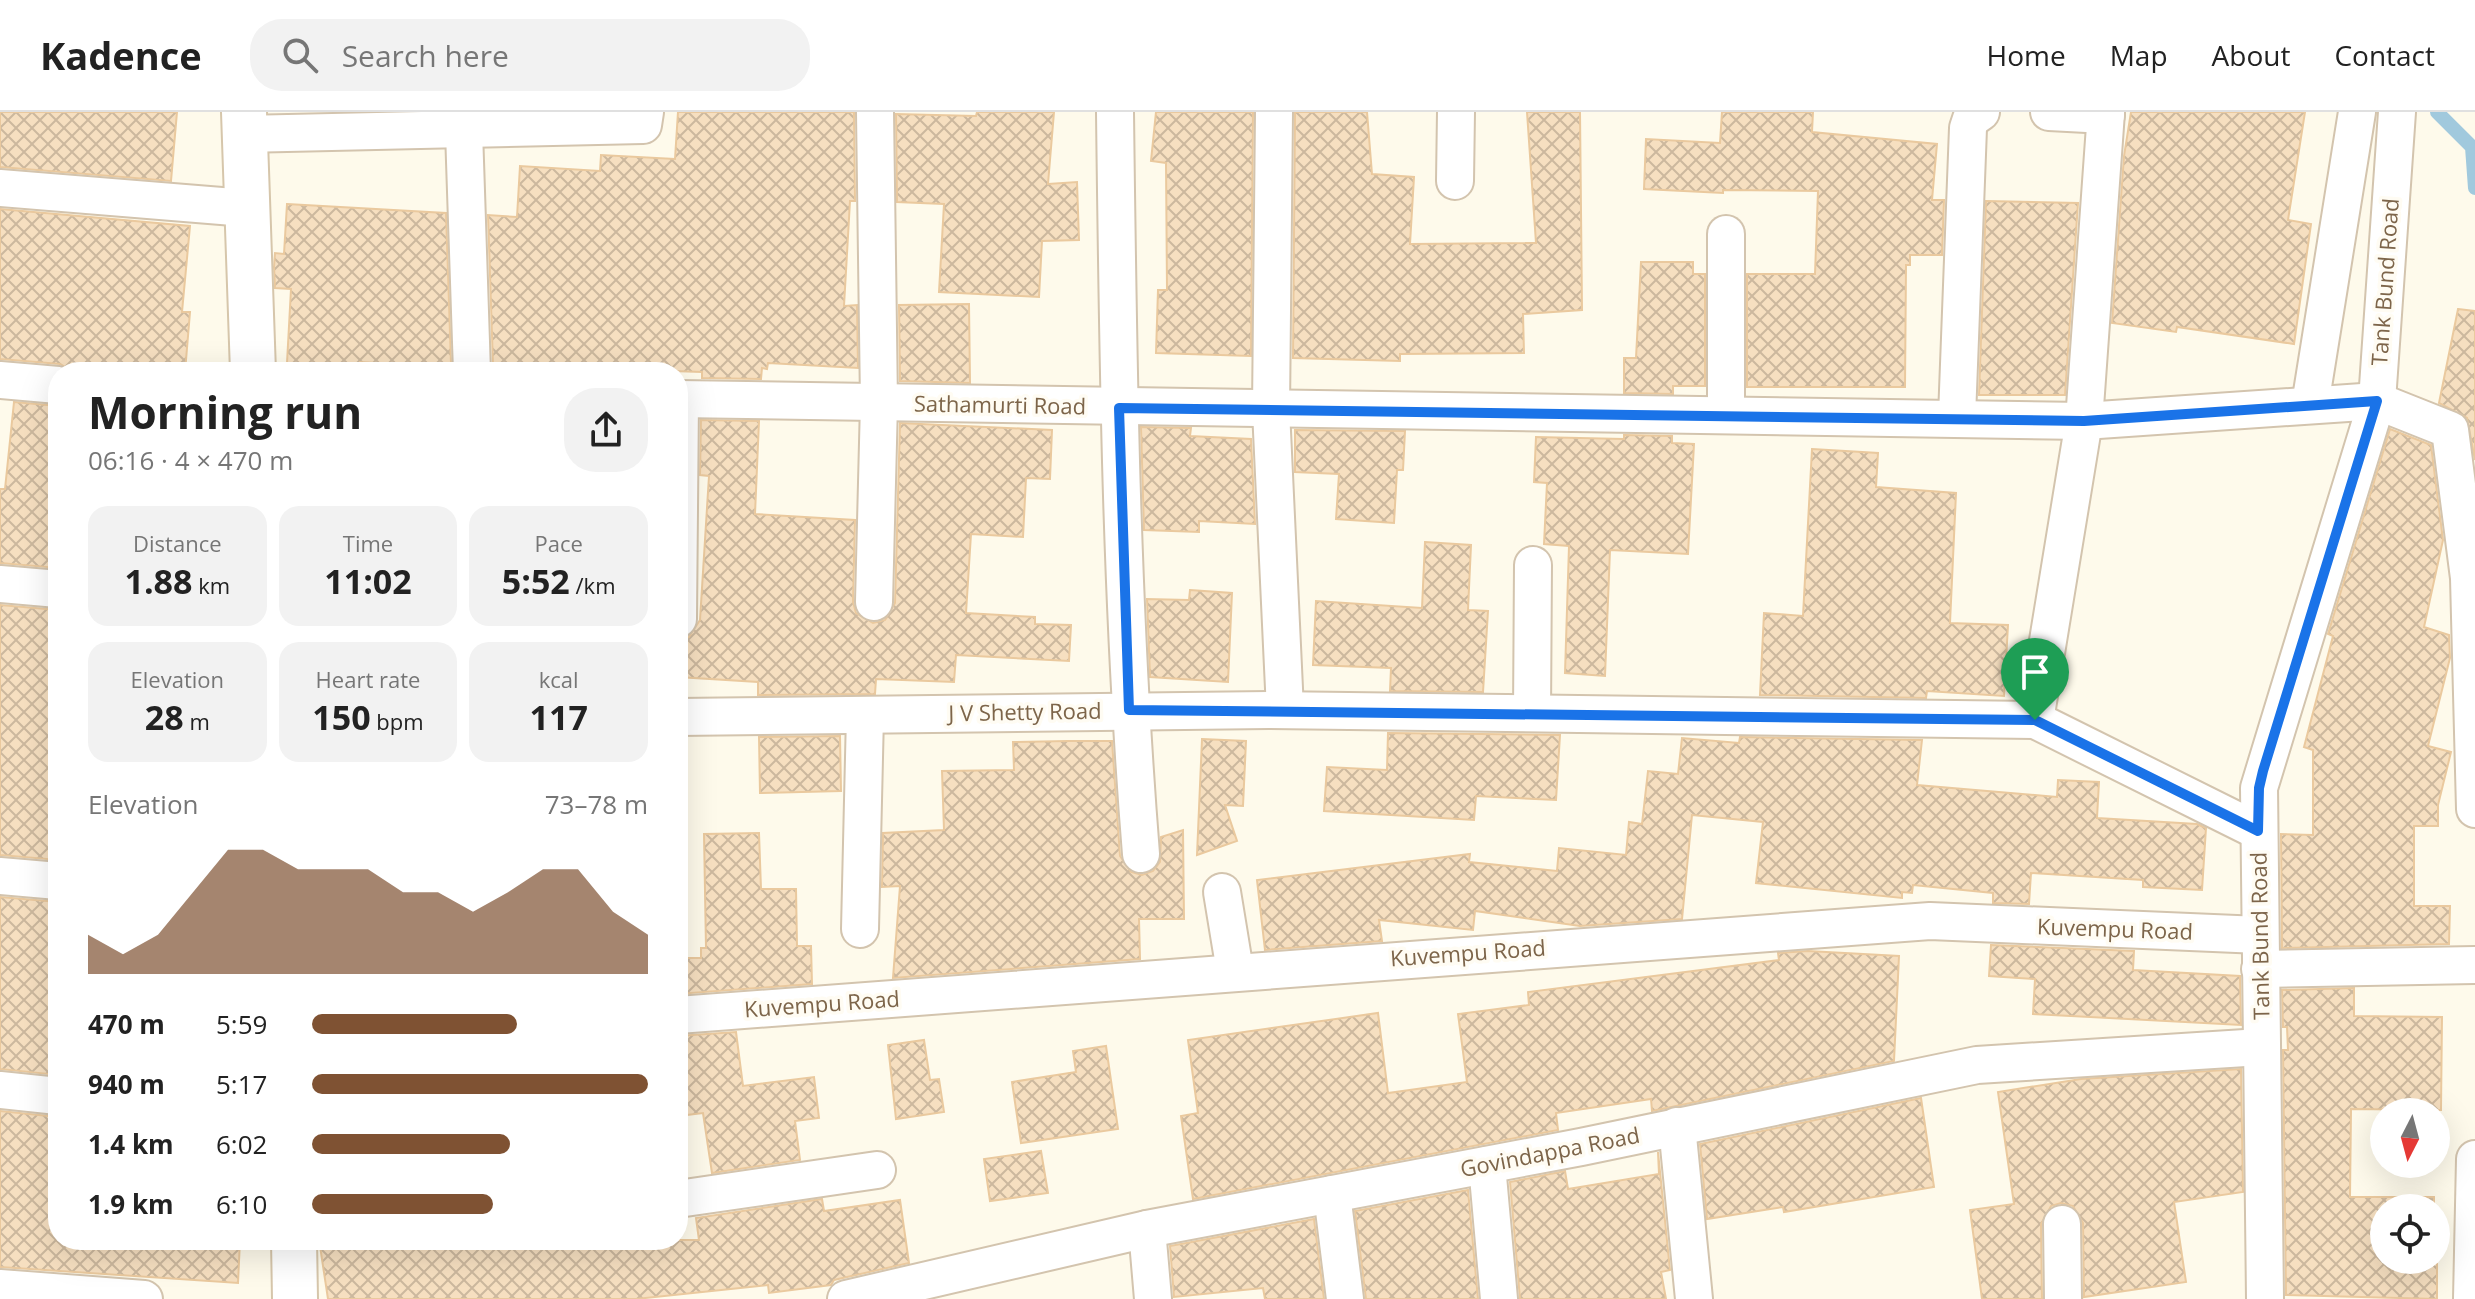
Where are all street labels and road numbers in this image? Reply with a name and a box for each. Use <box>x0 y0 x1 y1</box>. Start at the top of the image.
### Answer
street label: Tank Bund Road <box>2363 197 2405 367</box>
street label: Sathamurti Road <box>914 387 1086 421</box>
street label: J V Shetty Road <box>946 695 1102 727</box>
street label: Tank Bund Road <box>2243 852 2275 1020</box>
street label: Kuvempu Road <box>2037 910 2193 946</box>
street label: Kuvempu Road <box>1389 932 1547 972</box>
street label: Kuvempu Road <box>743 983 901 1023</box>
street label: Govindappa Road <box>1457 1119 1642 1183</box>

